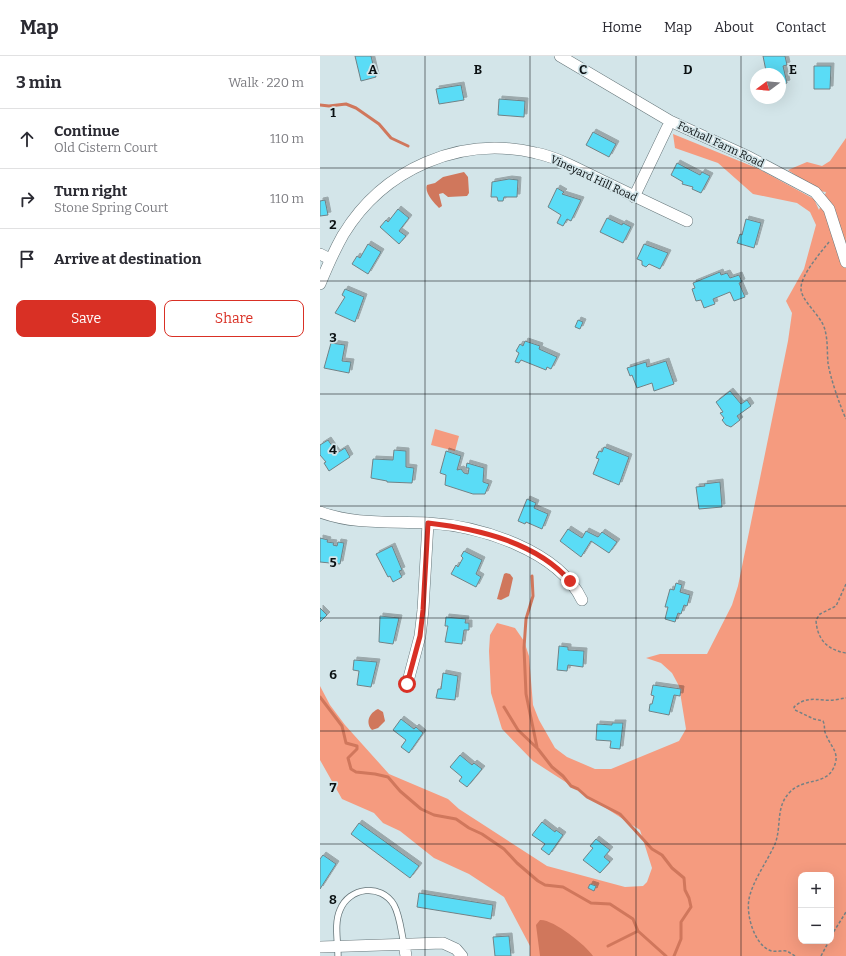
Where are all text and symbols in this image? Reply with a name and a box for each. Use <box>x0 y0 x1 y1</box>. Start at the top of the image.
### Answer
text: Map <box>20 16 59 39</box>
text: Home <box>602 19 642 36</box>
text: Map <box>664 19 692 36</box>
text: About <box>714 19 754 36</box>
text: Contact <box>776 19 826 36</box>
text: A <box>368 62 378 77</box>
text: B <box>474 62 482 77</box>
text: C <box>579 62 587 77</box>
text: D <box>683 62 693 77</box>
text: E <box>789 62 797 77</box>
north arrow <box>750 68 786 104</box>
text: 3 min <box>16 72 61 93</box>
text: Walk · 220 m <box>228 75 304 90</box>
text: 1 <box>330 105 336 120</box>
street label: Foxhall Farm Road <box>675 119 767 170</box>
text: Continue <box>54 122 120 140</box>
icon: ahead <box>16 128 38 150</box>
text: 110 m <box>270 131 304 146</box>
text: Old Cistern Court <box>54 140 158 155</box>
street label: Vineyard Hill Road <box>548 153 640 205</box>
text: Turn right <box>54 182 127 200</box>
icon: right <box>16 188 38 210</box>
text: 110 m <box>270 191 304 206</box>
text: Stone Spring Court <box>54 200 168 215</box>
text: 2 <box>329 217 337 232</box>
icon: arrive <box>16 248 38 270</box>
text: Arrive at destination <box>54 250 201 268</box>
button: Save <box>16 300 156 337</box>
button: Share <box>164 300 304 337</box>
text: 3 <box>329 330 337 345</box>
text: 4 <box>329 442 337 457</box>
text: 5 <box>329 555 337 570</box>
route end <box>561 572 579 590</box>
text: 6 <box>329 667 337 682</box>
route start <box>398 675 416 693</box>
text: 7 <box>330 780 337 795</box>
map controls <box>798 872 834 944</box>
button: + <box>798 872 834 908</box>
text: 8 <box>329 892 337 907</box>
button: − <box>798 908 834 944</box>

